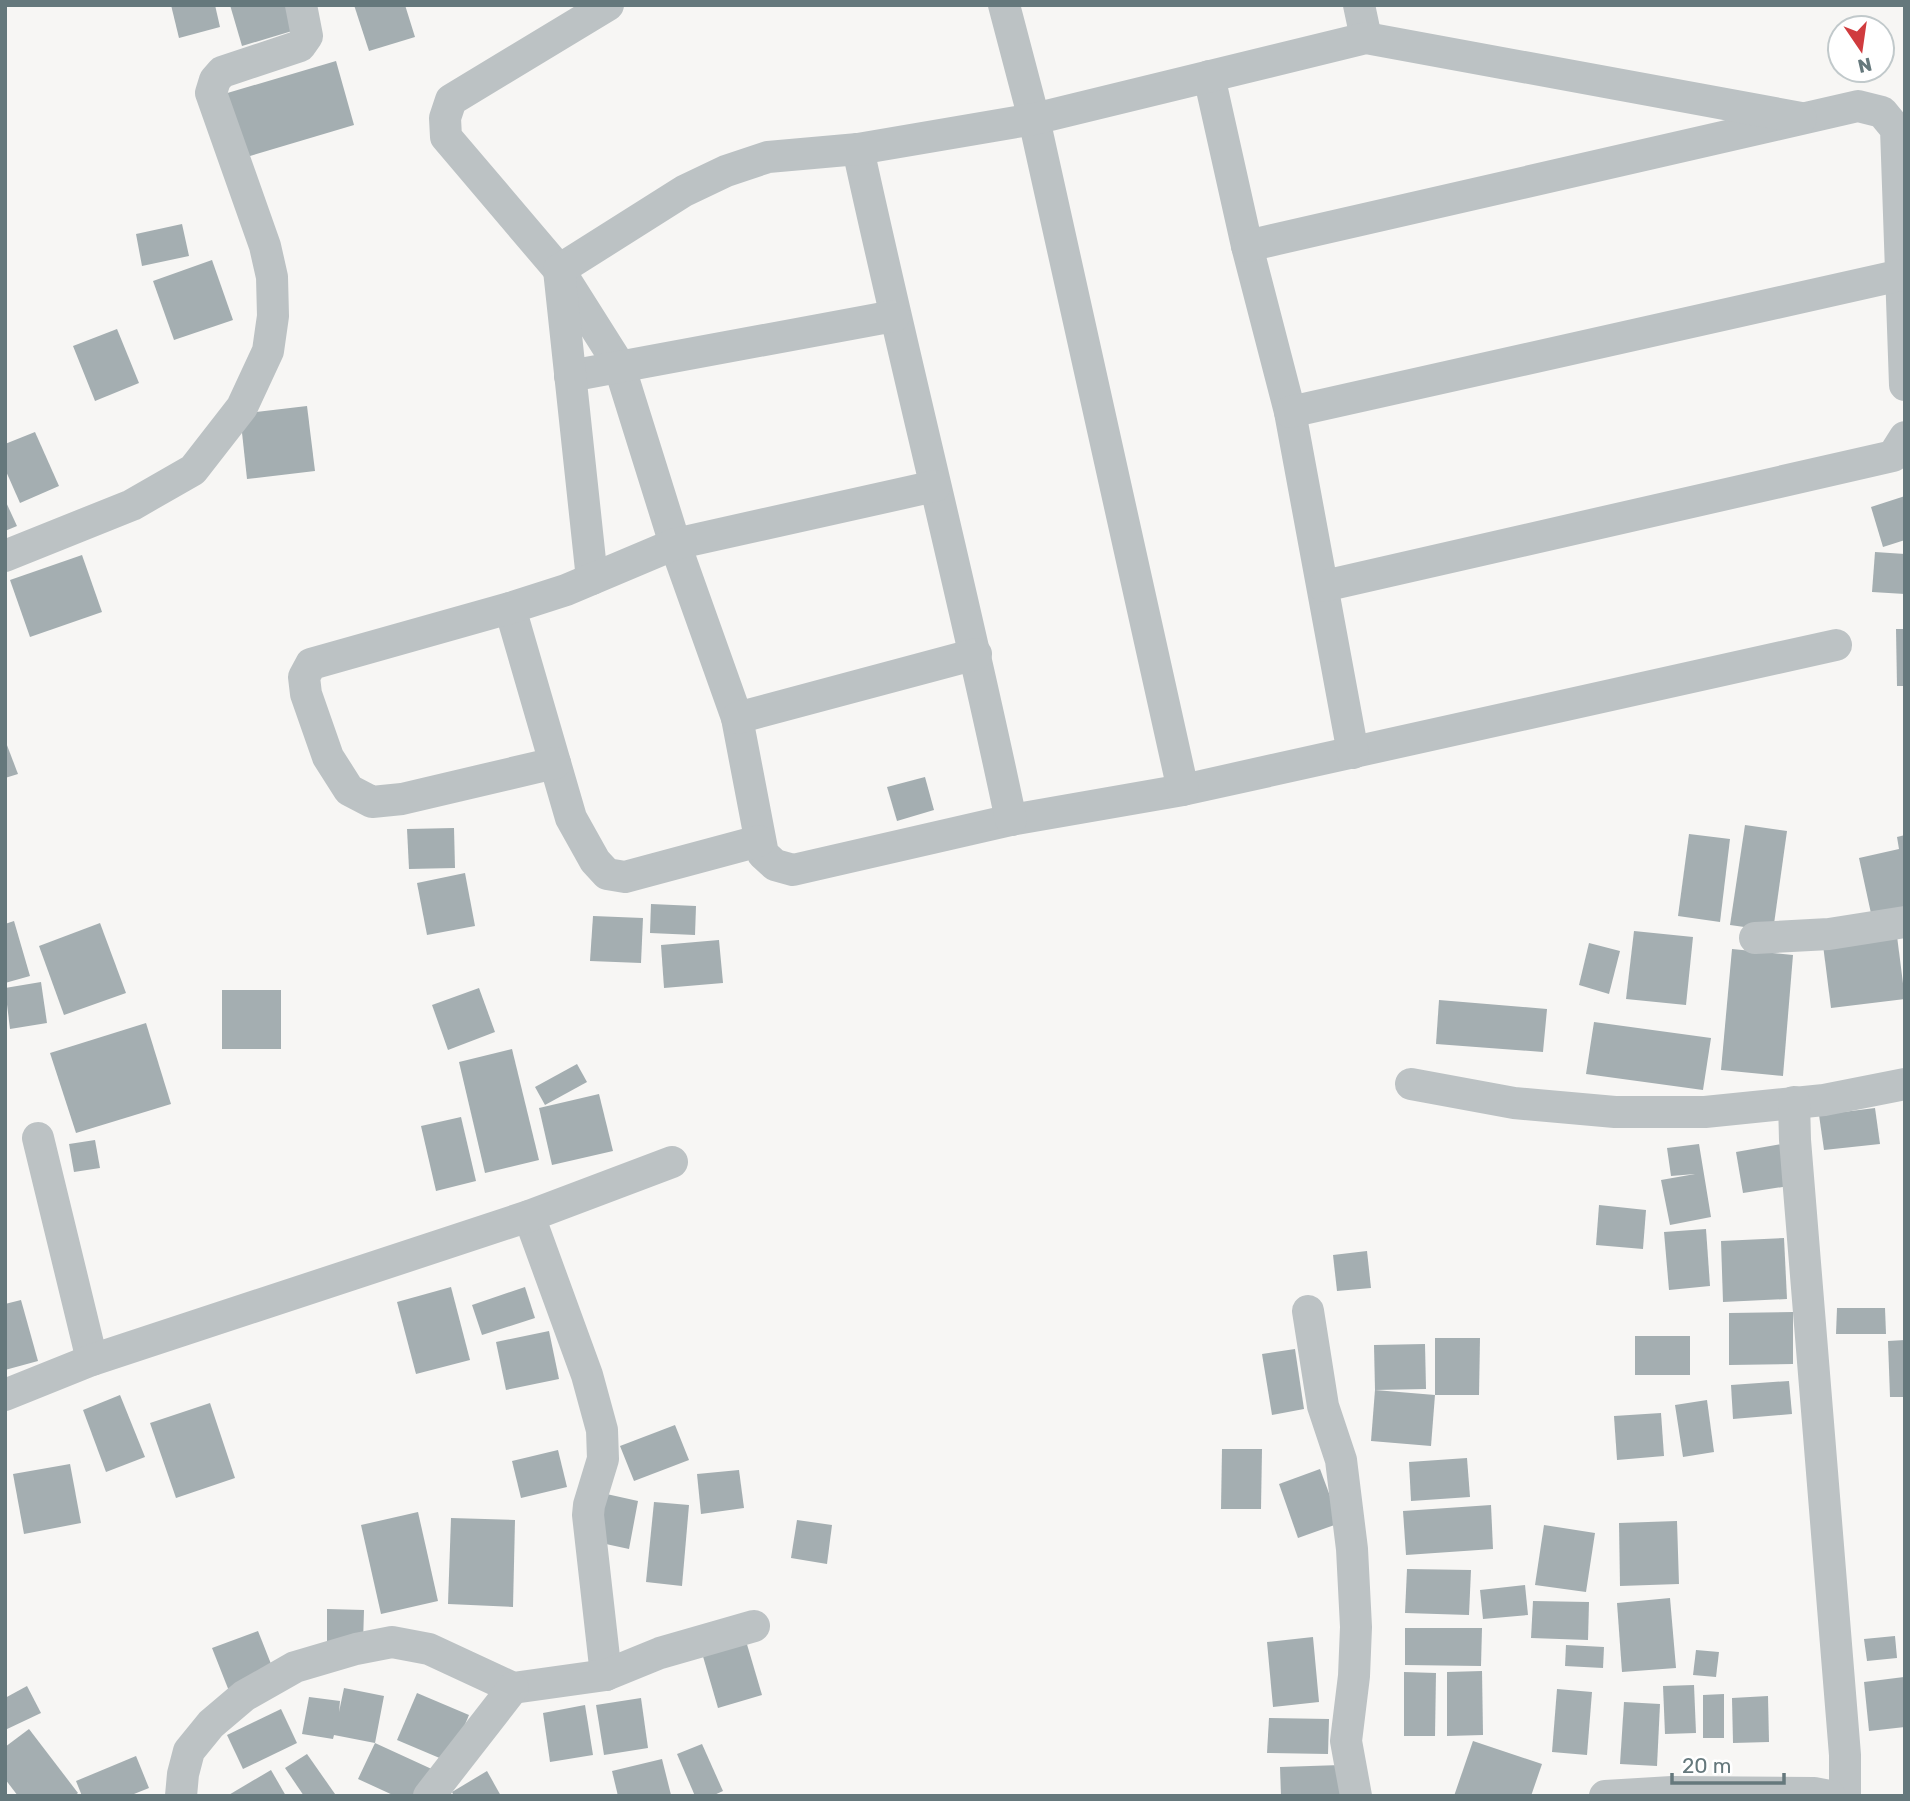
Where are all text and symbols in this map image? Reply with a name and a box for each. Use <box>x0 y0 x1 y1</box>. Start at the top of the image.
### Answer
north arrow <box>1826 14 1896 84</box>
text: N <box>1855 52 1874 78</box>
scale bar <box>1672 1742 1784 1786</box>
text: 20 m <box>1682 1753 1731 1778</box>

